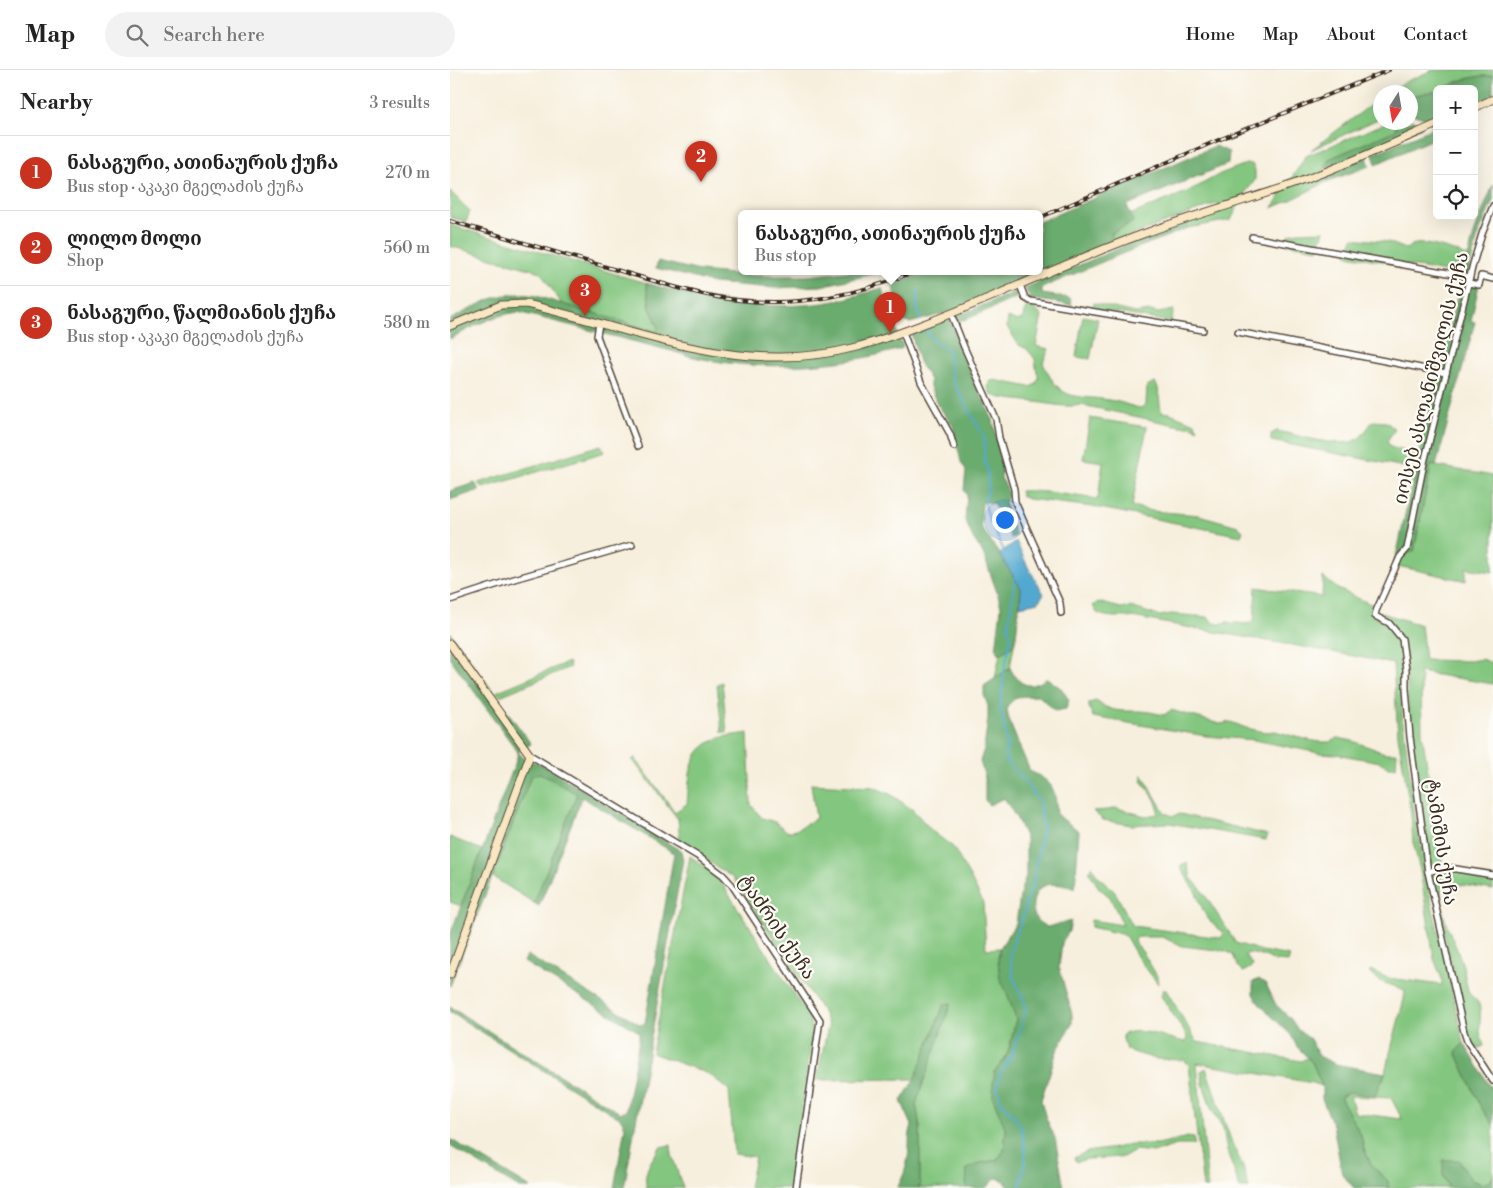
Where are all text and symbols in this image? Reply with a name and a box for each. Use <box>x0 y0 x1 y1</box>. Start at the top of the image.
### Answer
search box <box>105 12 455 57</box>
text: Map <box>25 20 75 50</box>
icon: search <box>123 21 151 49</box>
text: Search here <box>163 23 265 47</box>
text: Home <box>1186 23 1235 46</box>
text: Map <box>1263 23 1299 46</box>
text: About <box>1327 23 1376 46</box>
text: Contact <box>1404 23 1468 46</box>
north arrow <box>1373 85 1418 130</box>
map controls <box>1433 85 1478 220</box>
button: + <box>1433 85 1478 130</box>
text: Nearby <box>20 90 93 116</box>
text: 3 results <box>369 93 430 113</box>
button: − <box>1433 130 1478 175</box>
pin: 2 <box>685 141 717 182</box>
text: ნასაგური, ათინაურის ქუჩა <box>67 151 338 175</box>
text: 1 <box>32 163 40 183</box>
text: 270 m <box>385 163 430 183</box>
button: locate <box>1433 175 1478 220</box>
text: Bus stop · აკაკი მგელაძის ქუჩა <box>67 177 304 197</box>
popup <box>738 210 1043 275</box>
text: ნასაგური, ათინაურის ქუჩა <box>755 222 1026 246</box>
text: ლილო მოლი <box>67 227 202 251</box>
text: 2 <box>31 238 41 258</box>
text: 560 m <box>384 238 430 258</box>
text: Bus stop <box>755 246 816 266</box>
street label: იოსებ ასლანიშვილის ქუჩა <box>1388 249 1474 507</box>
text: Shop <box>67 251 104 271</box>
pin: 3 <box>569 275 601 316</box>
pin: 1 <box>874 292 906 333</box>
text: ნასაგური, წალმიანის ქუჩა <box>67 301 336 325</box>
text: 3 <box>31 313 41 333</box>
text: 580 m <box>383 313 430 333</box>
text: Bus stop · აკაკი მგელაძის ქუჩა <box>67 327 304 347</box>
your location <box>992 507 1018 533</box>
street label: ტამიშის ქუჩა <box>1419 777 1463 907</box>
street label: ტაძრის ქუჩა <box>733 870 821 984</box>

